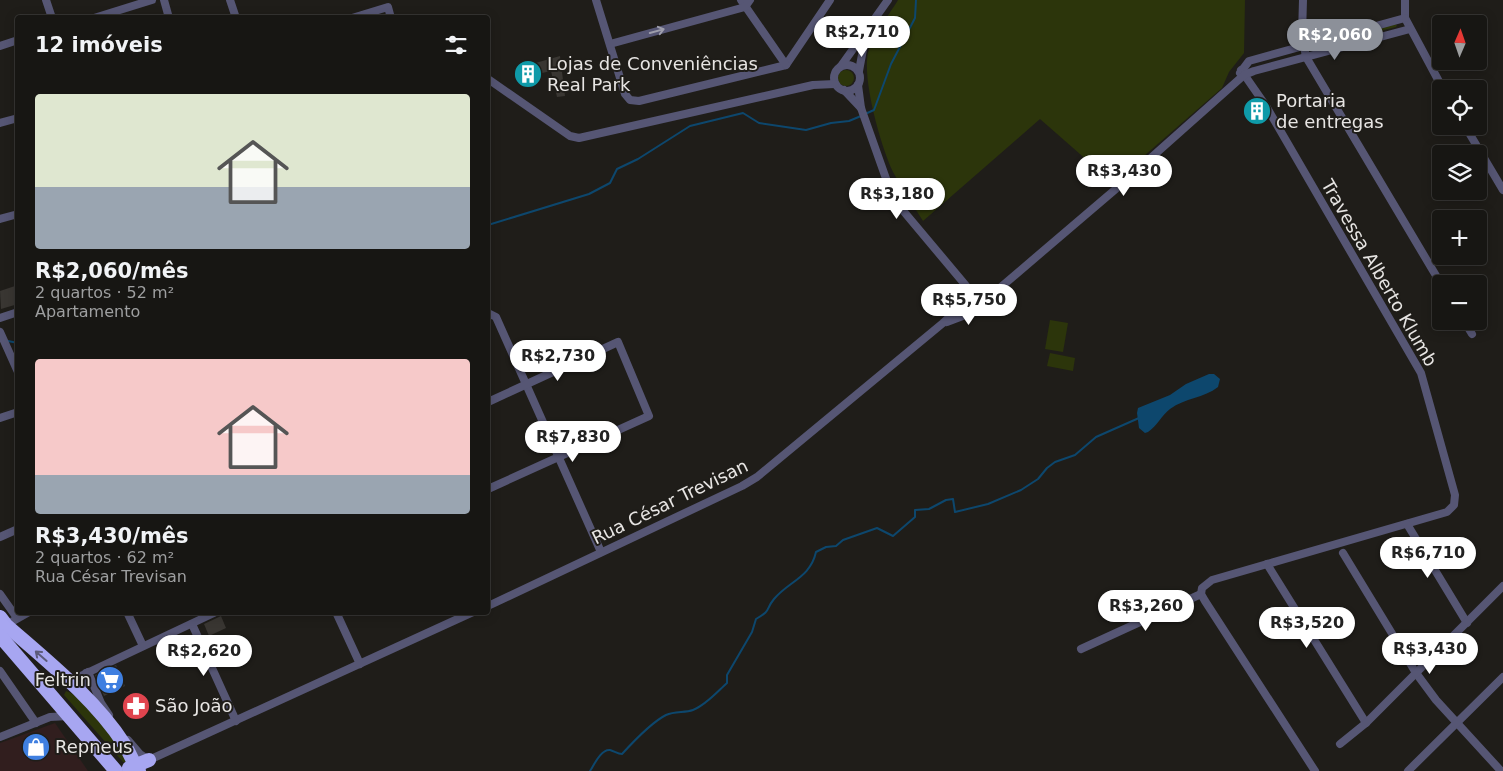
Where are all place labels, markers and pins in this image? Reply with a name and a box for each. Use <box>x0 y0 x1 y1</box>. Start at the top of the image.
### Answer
pin: R$2,710 <box>816 15 908 58</box>
pin: R$2,060 <box>1289 18 1381 61</box>
place label: Lojas de Conveniências Real Park <box>547 53 758 95</box>
building icon: Lojas de Conveniências Real Park <box>513 59 543 89</box>
place label: Portaria de entregas <box>1276 90 1384 132</box>
building icon: Portaria de entregas <box>1242 96 1272 126</box>
pin: R$3,430 <box>1078 154 1170 197</box>
pin: R$3,180 <box>851 178 943 220</box>
pin: R$5,750 <box>923 284 1015 326</box>
pin: R$2,730 <box>512 340 604 382</box>
pin: R$7,830 <box>527 420 619 463</box>
pin: R$6,710 <box>1382 536 1474 579</box>
pin: R$3,260 <box>1100 590 1192 632</box>
pin: R$3,520 <box>1261 606 1353 649</box>
pin: R$3,430 <box>1384 632 1476 675</box>
pin: R$2,620 <box>158 634 250 677</box>
supermarket icon: Feltrin <box>95 665 125 695</box>
place label: Feltrin <box>35 669 91 690</box>
pharmacy icon: São João <box>121 691 151 721</box>
place label: São João <box>155 695 233 716</box>
shop icon: Repneus <box>21 732 51 762</box>
place label: Repneus <box>55 736 132 757</box>

